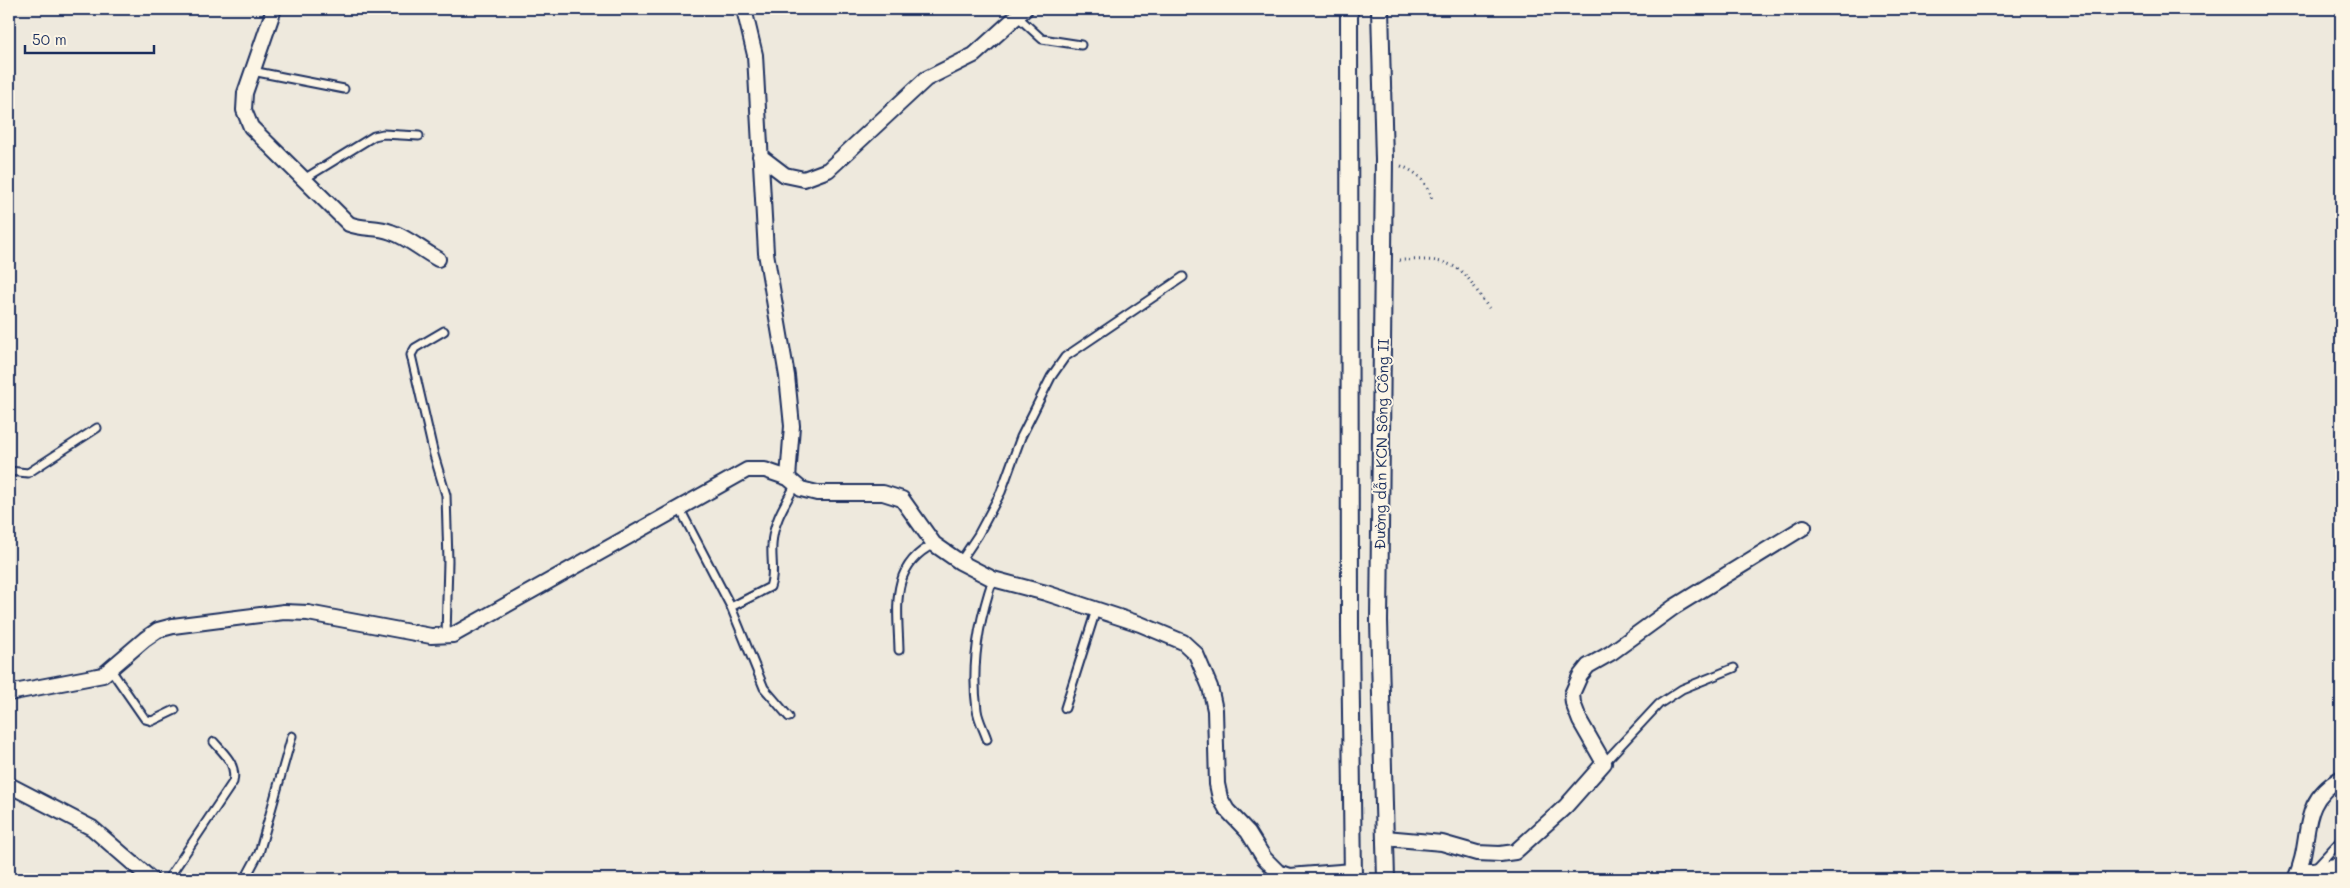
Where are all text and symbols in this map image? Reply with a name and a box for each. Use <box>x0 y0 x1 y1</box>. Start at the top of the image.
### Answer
scale bar <box>25 22 154 54</box>
text: 50 m <box>32 29 67 49</box>
street label: Đường dẫn KCN Sông Công II <box>1369 338 1393 550</box>

